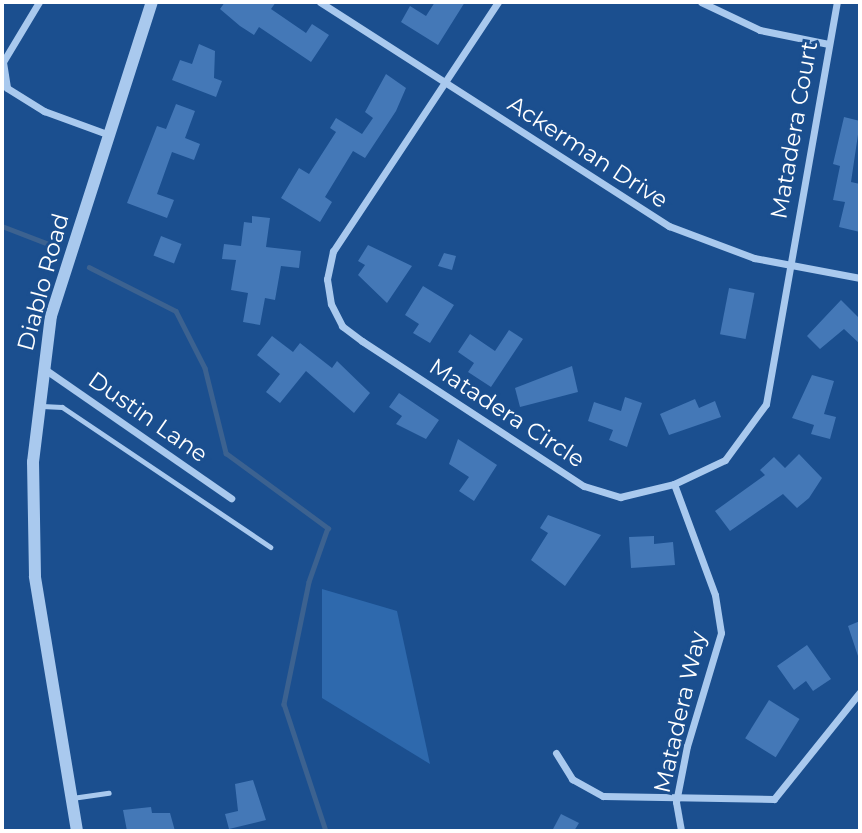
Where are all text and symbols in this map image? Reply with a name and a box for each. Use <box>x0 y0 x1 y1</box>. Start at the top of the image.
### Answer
street label: Matadera Court <box>765 39 823 221</box>
street label: Ackerman Drive <box>503 90 673 214</box>
street label: Diablo Road <box>11 210 75 354</box>
street label: Matadera Circle <box>424 353 590 473</box>
street label: Dustin Lane <box>83 366 213 468</box>
street label: Matadera Way <box>648 628 712 796</box>

